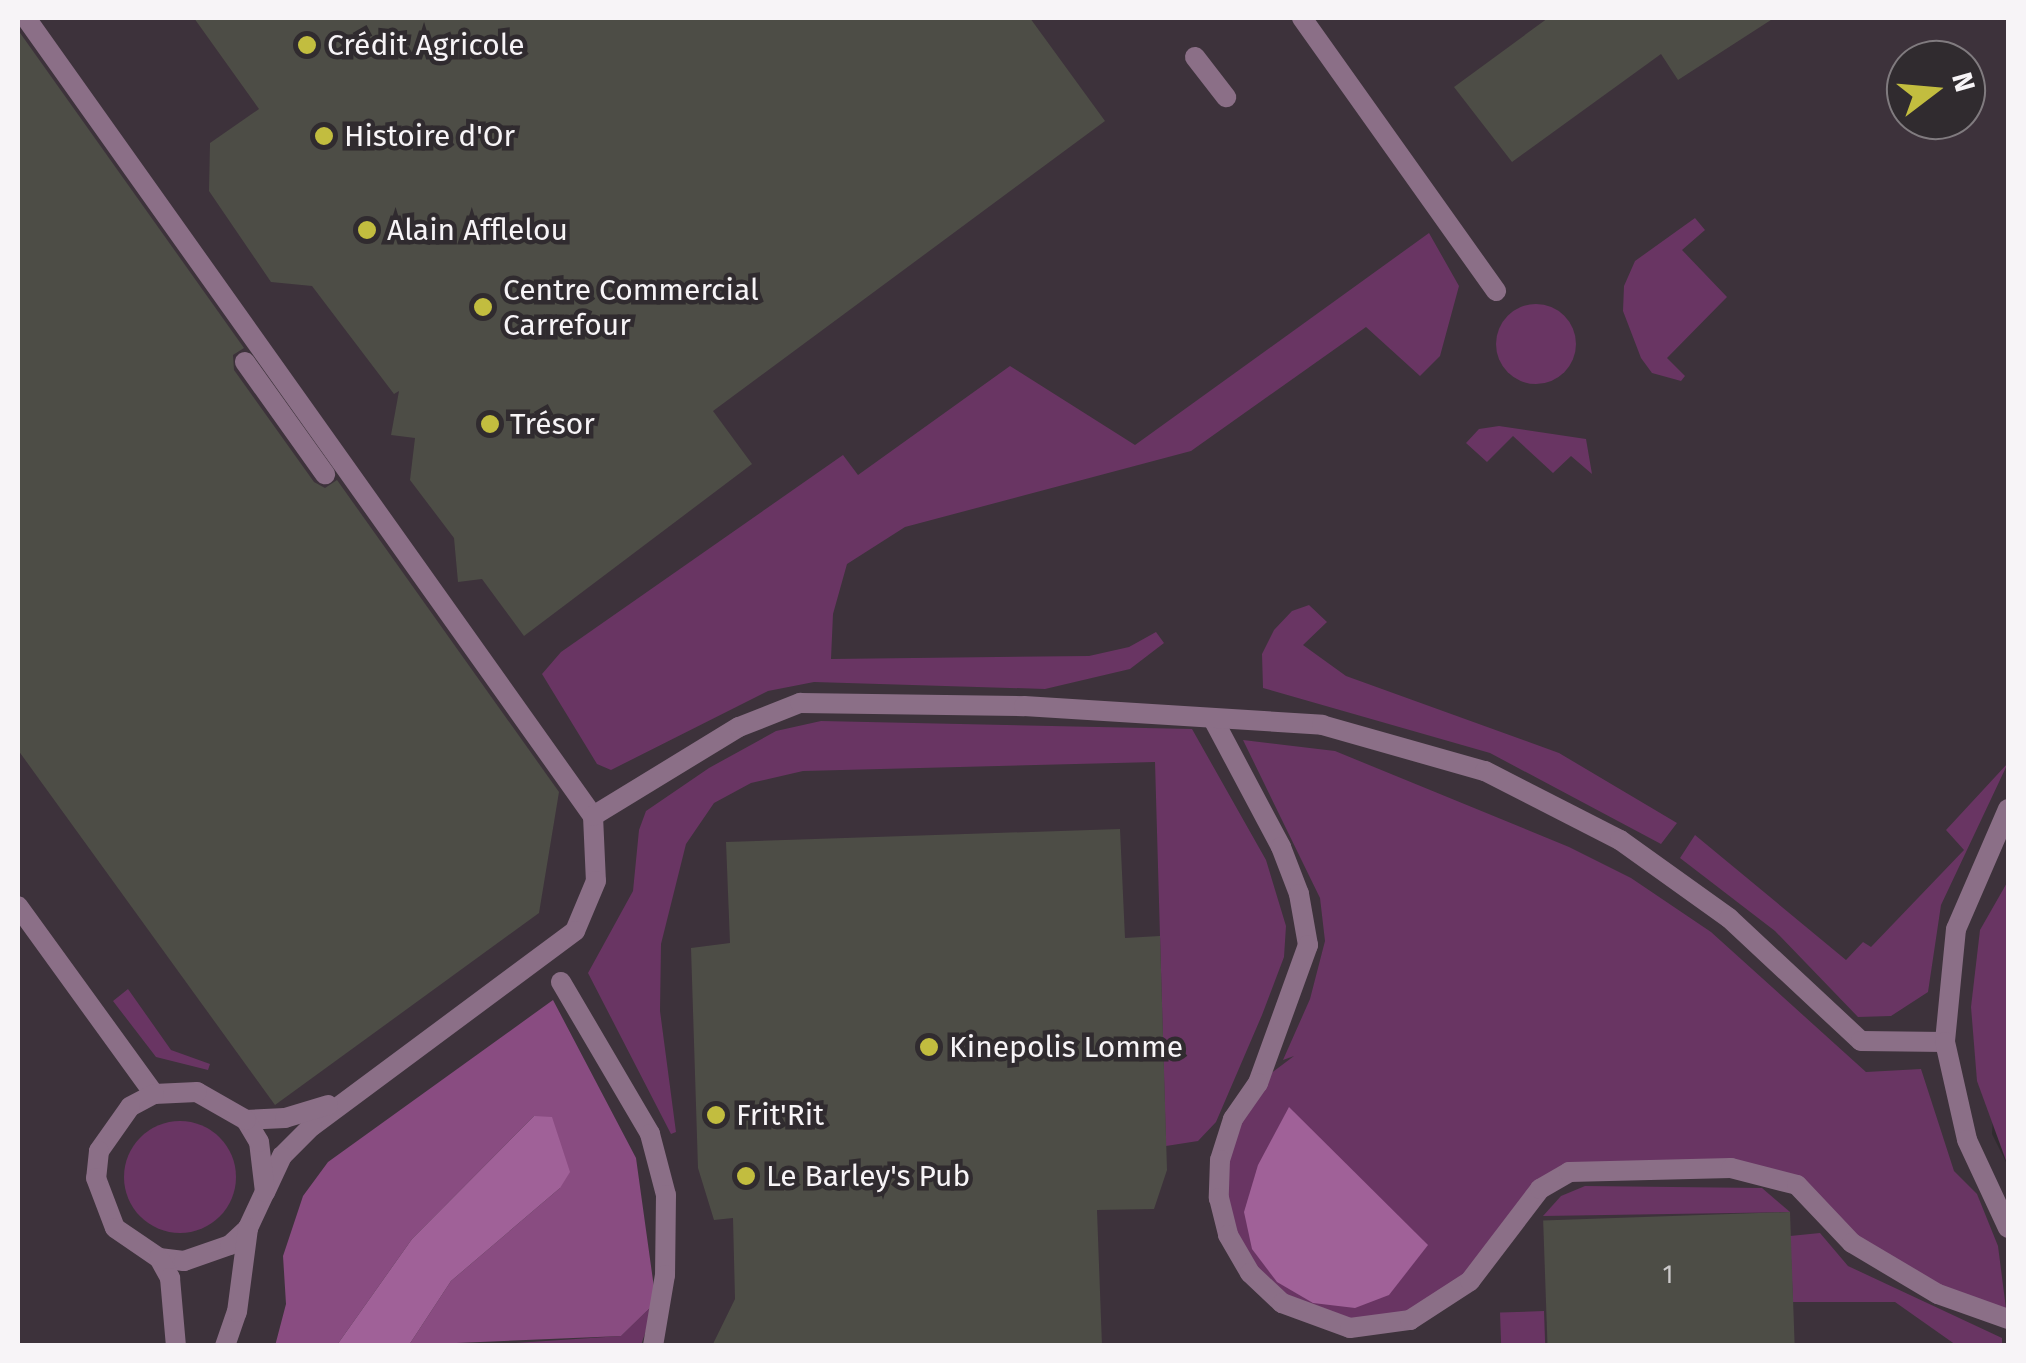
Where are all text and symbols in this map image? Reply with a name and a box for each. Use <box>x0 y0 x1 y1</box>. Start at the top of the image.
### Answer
place label: Crédit Agricole <box>327 27 525 63</box>
marker: Crédit Agricole <box>296 34 318 56</box>
north arrow <box>1886 40 1986 140</box>
text: N <box>1945 69 1982 96</box>
place label: Histoire d'Or <box>344 118 515 154</box>
marker: Histoire d'Or <box>313 125 335 147</box>
place label: Alain Afflelou <box>387 212 568 248</box>
marker: Alain Afflelou <box>356 219 378 241</box>
place label: Centre Commercial Carrefour <box>503 272 759 342</box>
marker: Centre Commercial Carrefour <box>472 296 494 318</box>
place label: Trésor <box>510 406 595 442</box>
marker: Trésor <box>479 413 501 435</box>
place label: Kinepolis Lomme <box>949 1029 1183 1065</box>
marker: Kinepolis Lomme <box>918 1036 940 1058</box>
place label: Frit'Rit <box>736 1097 824 1133</box>
marker: Frit'Rit <box>705 1104 727 1126</box>
place label: Le Barley's Pub <box>766 1158 970 1194</box>
marker: Le Barley's Pub <box>735 1165 757 1187</box>
house number: 1 <box>1663 1260 1673 1290</box>

